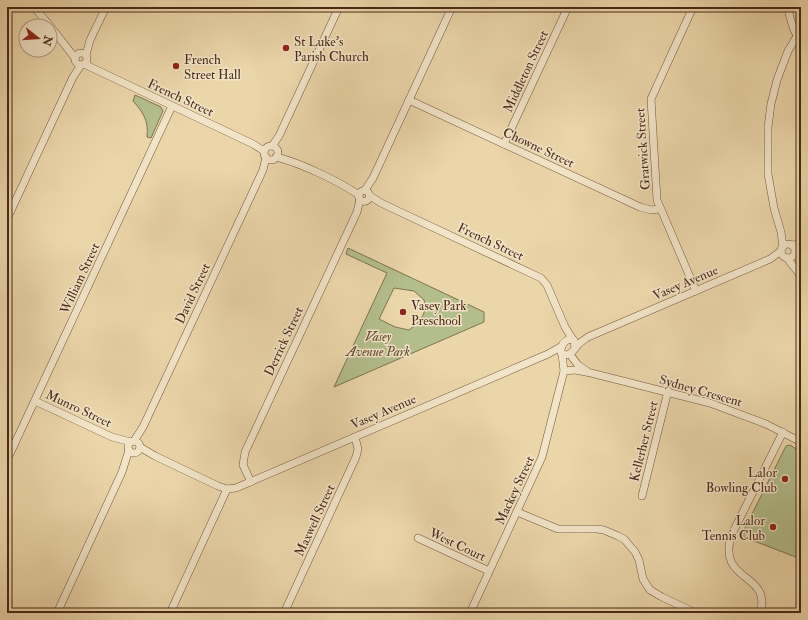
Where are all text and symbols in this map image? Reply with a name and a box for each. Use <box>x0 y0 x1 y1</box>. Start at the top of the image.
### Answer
north arrow <box>18 18 58 58</box>
street label: Middleton Street <box>500 28 552 115</box>
text: N <box>39 33 55 48</box>
place label: St Luke's Parish Church <box>294 34 369 65</box>
marker: St Luke's Parish Church <box>281 43 291 53</box>
place label: French Street Hall <box>184 52 241 83</box>
marker: French Street Hall <box>171 61 181 71</box>
street label: French Street <box>145 76 216 120</box>
street label: Gratwick Street <box>632 107 654 191</box>
street label: Chowne Street <box>500 124 577 171</box>
street label: French Street <box>455 220 526 264</box>
street label: William Street <box>56 240 103 317</box>
street label: David Street <box>172 260 214 326</box>
street label: Vasey Avenue <box>650 262 721 305</box>
place label: Vasey Park Preschool <box>411 298 467 329</box>
street label: Derrick Street <box>261 304 307 379</box>
marker: Vasey Park Preschool <box>398 307 408 317</box>
park label: Vasey Avenue Park <box>344 329 410 360</box>
street label: Sydney Crescent <box>657 372 744 411</box>
street label: Munro Street <box>43 387 114 431</box>
street label: Vasey Avenue <box>348 391 419 434</box>
street label: Kellerher Street <box>626 399 662 483</box>
street label: Mackey Street <box>492 453 539 528</box>
place label: Lalor Bowling Club <box>706 465 777 496</box>
marker: Lalor Bowling Club <box>780 474 790 484</box>
street label: Maxwell Street <box>291 482 339 559</box>
place label: Lalor Tennis Club <box>702 513 765 544</box>
marker: Lalor Tennis Club <box>768 522 778 532</box>
street label: West Court <box>426 524 488 565</box>

